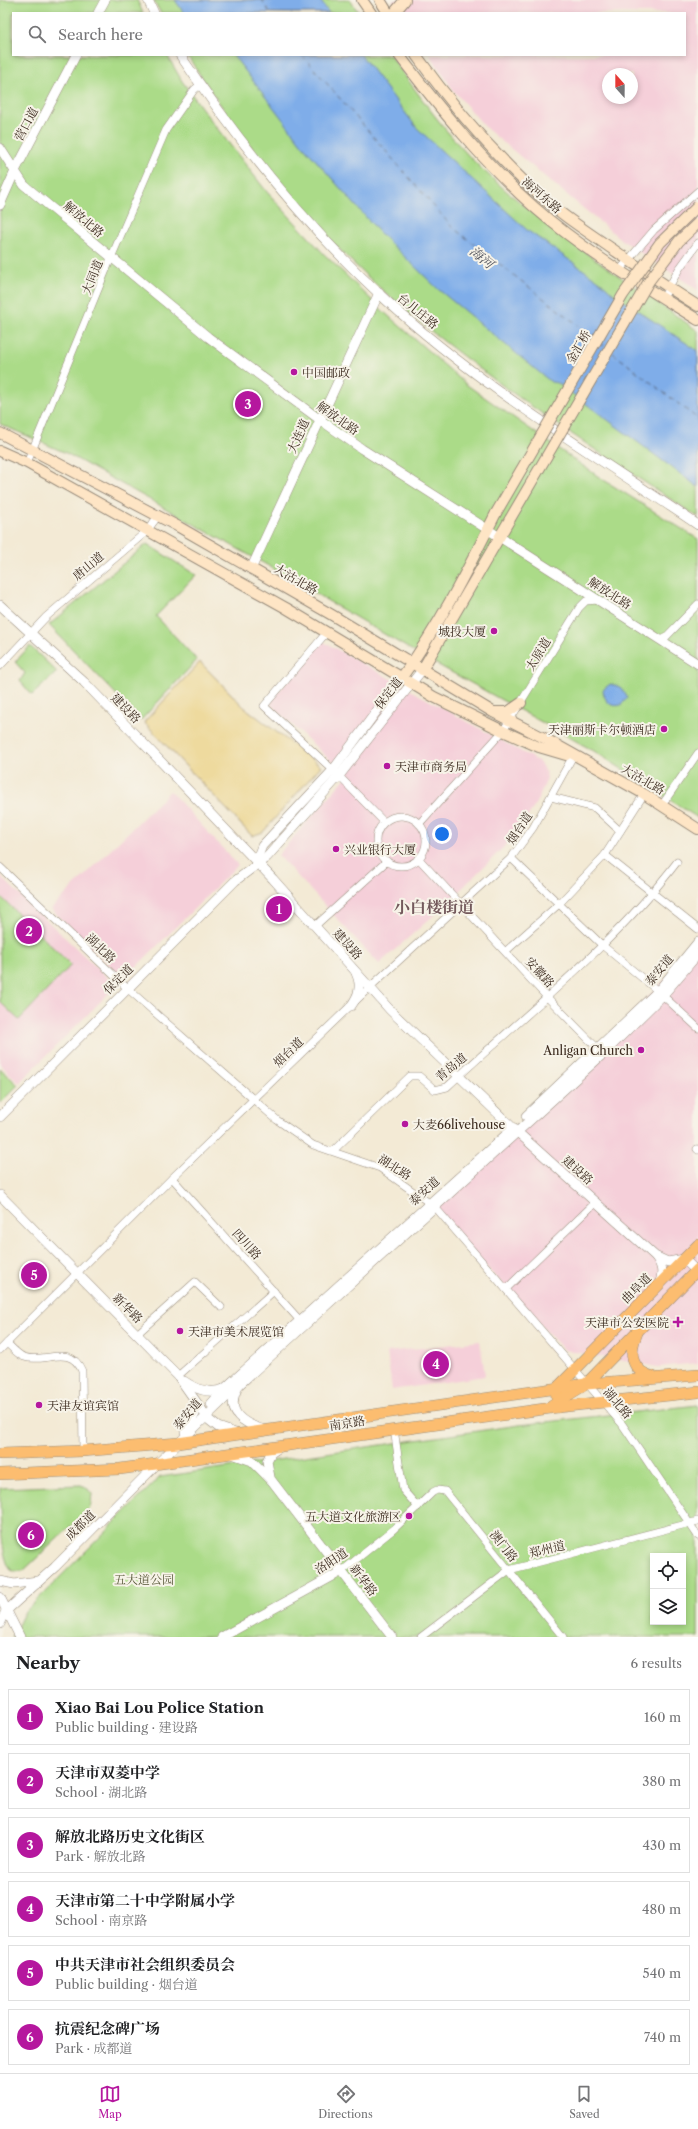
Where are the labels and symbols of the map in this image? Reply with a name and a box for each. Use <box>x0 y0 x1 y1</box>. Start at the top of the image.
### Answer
north arrow <box>602 68 638 104</box>
street label: 营口道 <box>11 105 41 143</box>
street label: 海河东路 <box>519 174 565 216</box>
street label: 解放北路 <box>61 198 107 240</box>
water label: 海河 <box>467 243 499 273</box>
street label: 大同道 <box>78 257 106 297</box>
street label: 台儿庄路 <box>395 290 441 332</box>
street label: 金汇桥 <box>563 328 593 366</box>
place label: 中国邮政 <box>302 365 350 380</box>
marker: 中国邮政 <box>289 367 299 377</box>
pin: 3 <box>235 389 261 419</box>
street label: 解放北路 <box>314 398 362 438</box>
street label: 大连道 <box>284 416 312 456</box>
street label: 唐山道 <box>69 549 107 583</box>
street label: 大沽北路 <box>271 561 321 597</box>
street label: 解放北路 <box>586 574 634 612</box>
place label: 城投大厦 <box>438 624 486 639</box>
marker: 城投大厦 <box>489 626 499 636</box>
street label: 太原道 <box>522 635 554 673</box>
street label: 保定道 <box>371 674 405 712</box>
street label: 建设路 <box>108 690 144 726</box>
place label: 天津丽斯卡尔顿酒店 <box>548 722 656 737</box>
marker: 天津丽斯卡尔顿酒店 <box>659 724 669 734</box>
place label: 天津市商务局 <box>395 759 467 774</box>
marker: 天津市商务局 <box>382 761 392 771</box>
street label: 大沽北路 <box>618 761 668 797</box>
street label: 烟台道 <box>503 809 535 847</box>
your location <box>432 824 452 844</box>
place label: 兴业银行大厦 <box>344 842 416 857</box>
marker: 兴业银行大厦 <box>331 844 341 854</box>
pin: 1 <box>266 894 292 924</box>
district label: 小白楼街道 <box>394 897 474 917</box>
pin: 2 <box>16 916 42 946</box>
street label: 建设路 <box>330 926 366 962</box>
street label: 湖北路 <box>83 930 119 966</box>
street label: 泰安道 <box>642 951 676 989</box>
street label: 安徽路 <box>522 954 558 990</box>
street label: 保定道 <box>100 961 136 997</box>
street label: 烟台道 <box>270 1034 306 1070</box>
place label: Anligan Church <box>542 1043 633 1058</box>
marker: Anligan Church <box>636 1045 646 1055</box>
street label: 青岛道 <box>432 1050 470 1084</box>
place label: 大麦66livehouse <box>413 1117 506 1132</box>
marker: 大麦66livehouse <box>400 1119 410 1129</box>
street label: 湖北路 <box>376 1151 414 1183</box>
street label: 建设路 <box>560 1152 596 1188</box>
street label: 泰安道 <box>406 1173 442 1209</box>
street label: 四川路 <box>229 1226 265 1262</box>
pin: 5 <box>21 1260 47 1290</box>
street label: 曲阜道 <box>618 1270 654 1306</box>
street label: 新华路 <box>110 1290 146 1326</box>
place label: 天津市公安医院 <box>585 1315 669 1330</box>
marker: 天津市公安医院 <box>672 1316 684 1328</box>
place label: 天津市美术展览馆 <box>188 1324 284 1339</box>
marker: 天津市美术展览馆 <box>175 1326 185 1336</box>
pin: 4 <box>423 1349 449 1379</box>
street label: 湖北路 <box>601 1384 635 1422</box>
street label: 泰安道 <box>170 1395 204 1433</box>
place label: 天津友谊宾馆 <box>47 1398 119 1413</box>
marker: 天津友谊宾馆 <box>34 1400 44 1410</box>
street label: 南京路 <box>328 1413 366 1433</box>
street label: 成都道 <box>62 1507 98 1543</box>
place label: 五大道文化旅游区 <box>305 1509 401 1524</box>
marker: 五大道文化旅游区 <box>404 1511 414 1521</box>
pin: 6 <box>18 1520 44 1550</box>
street label: 澳门路 <box>487 1527 521 1565</box>
street label: 郑州道 <box>528 1537 566 1561</box>
street label: 洛阳道 <box>312 1545 350 1577</box>
street label: 新华路 <box>347 1561 381 1599</box>
park label: 五大道公园 <box>114 1572 174 1587</box>

